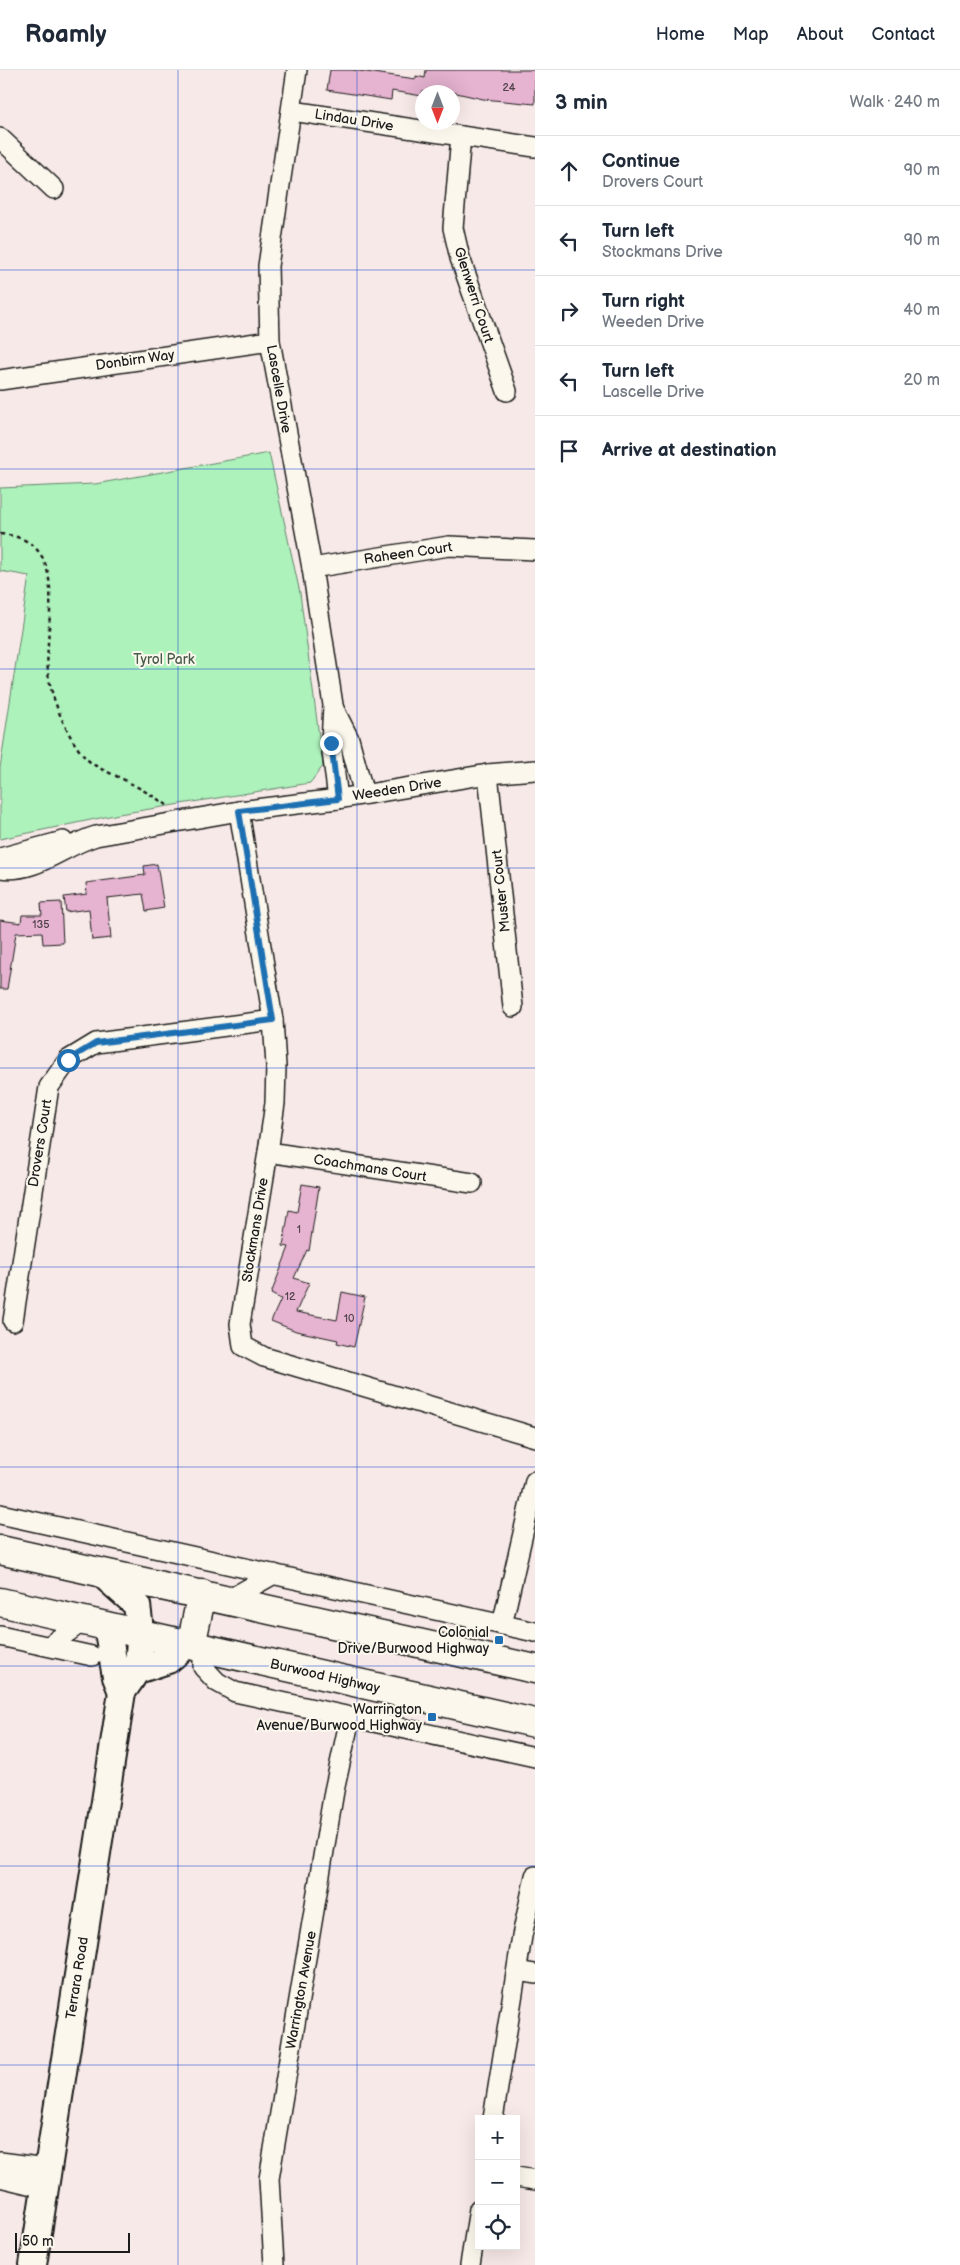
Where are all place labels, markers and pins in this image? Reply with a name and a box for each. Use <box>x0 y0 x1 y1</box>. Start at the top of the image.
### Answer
place label: Colonial Drive/Burwood Highway <box>338 1624 490 1657</box>
marker: Colonial Drive/Burwood Highway <box>493 1634 505 1646</box>
place label: Warrington Avenue/Burwood Highway <box>256 1701 423 1734</box>
marker: Warrington Avenue/Burwood Highway <box>426 1711 438 1723</box>

